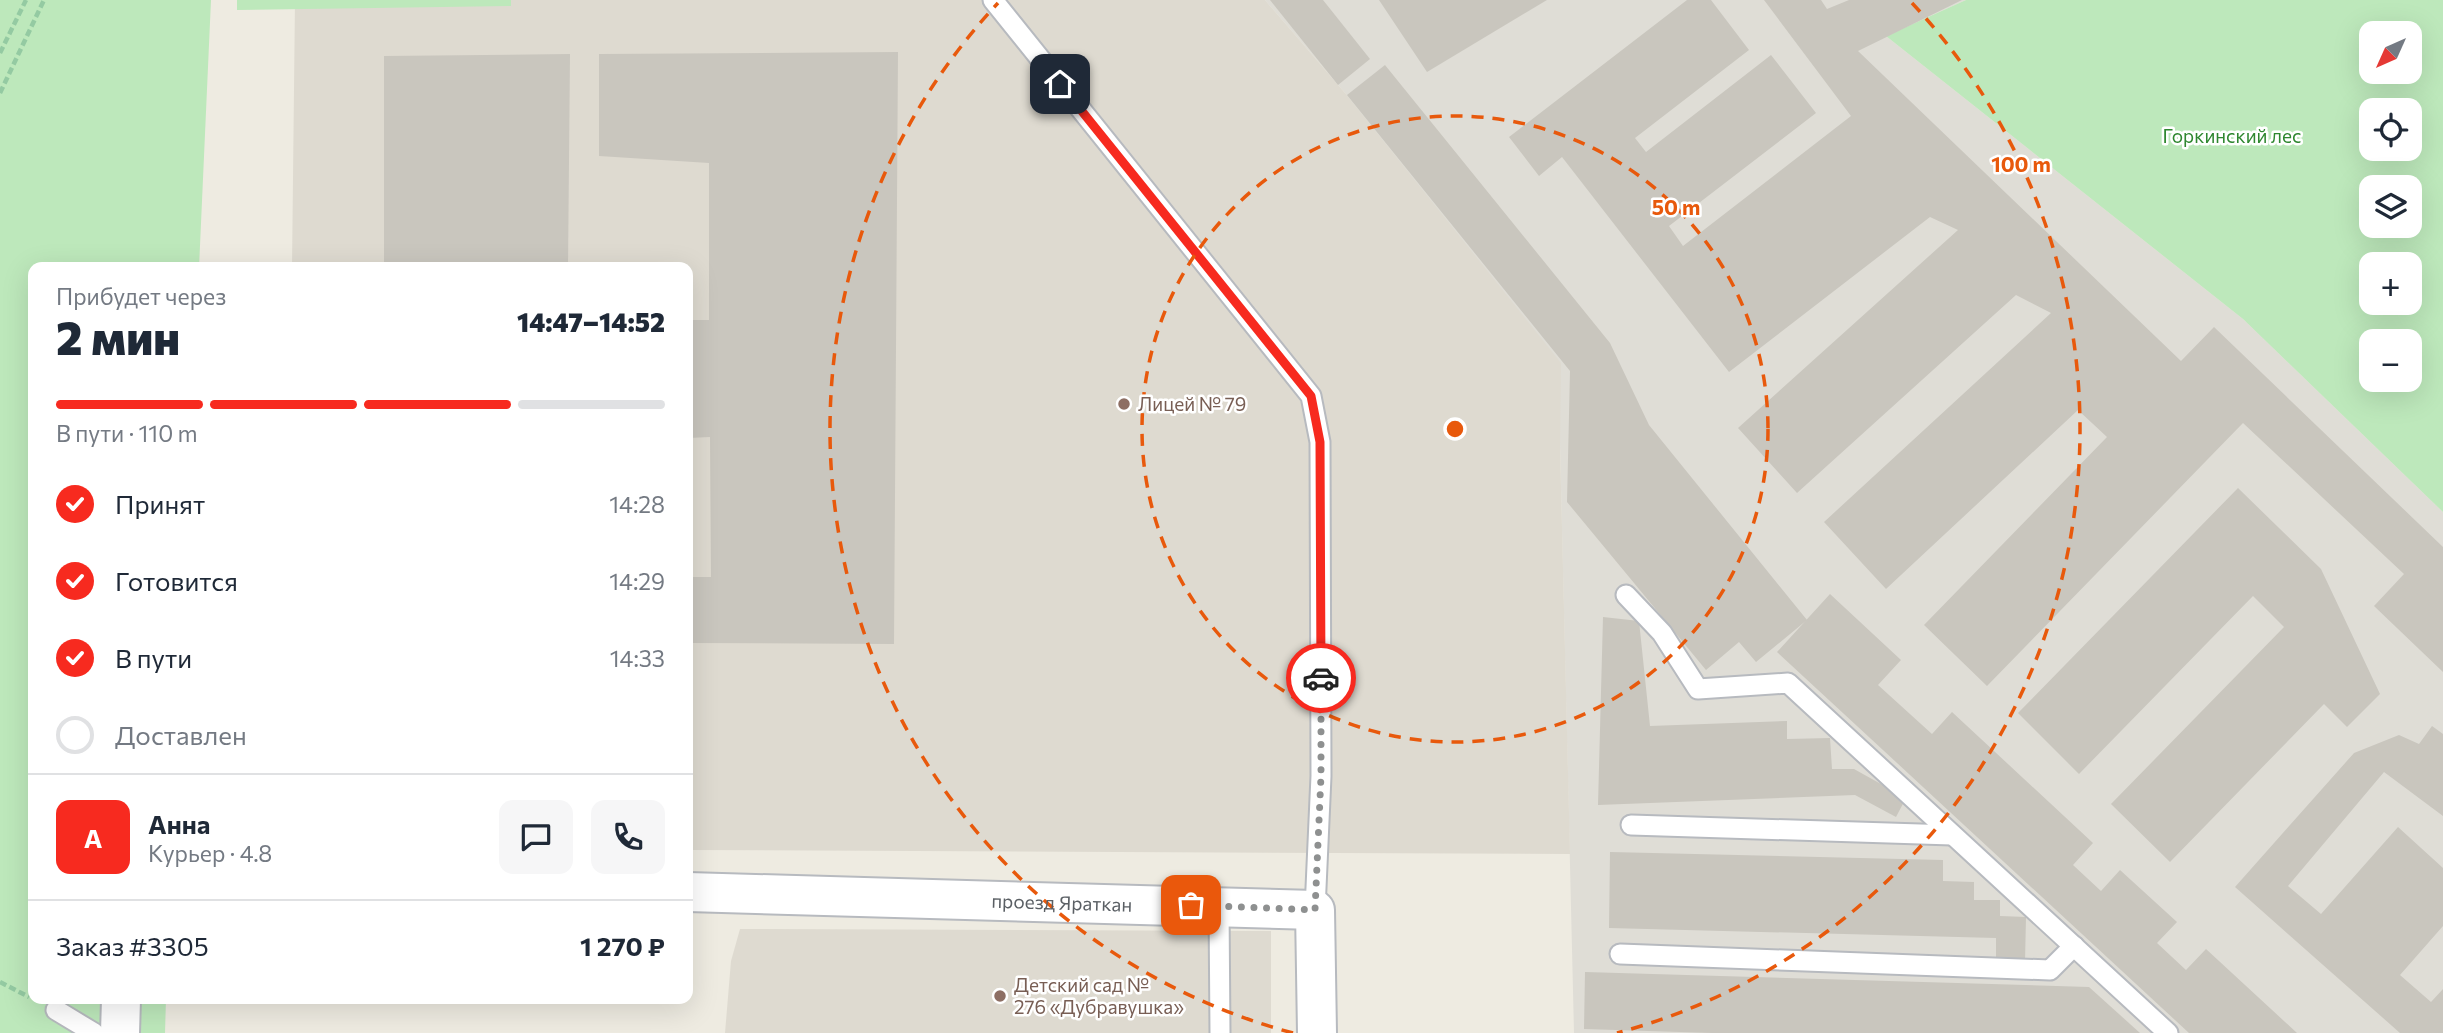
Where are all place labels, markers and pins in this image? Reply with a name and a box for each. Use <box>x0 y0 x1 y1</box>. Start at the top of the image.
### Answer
pin <box>1030 54 1090 114</box>
place label: Лицей № 79 <box>1138 392 1246 415</box>
marker: Лицей № 79 <box>1116 396 1132 412</box>
centre of rings <box>1443 417 1467 441</box>
pin <box>1161 875 1221 935</box>
place label: Детский сад № 276 «Дубравушка» <box>1014 973 1184 1018</box>
marker: Детский сад № 276 «Дубравушка» <box>992 988 1008 1004</box>

